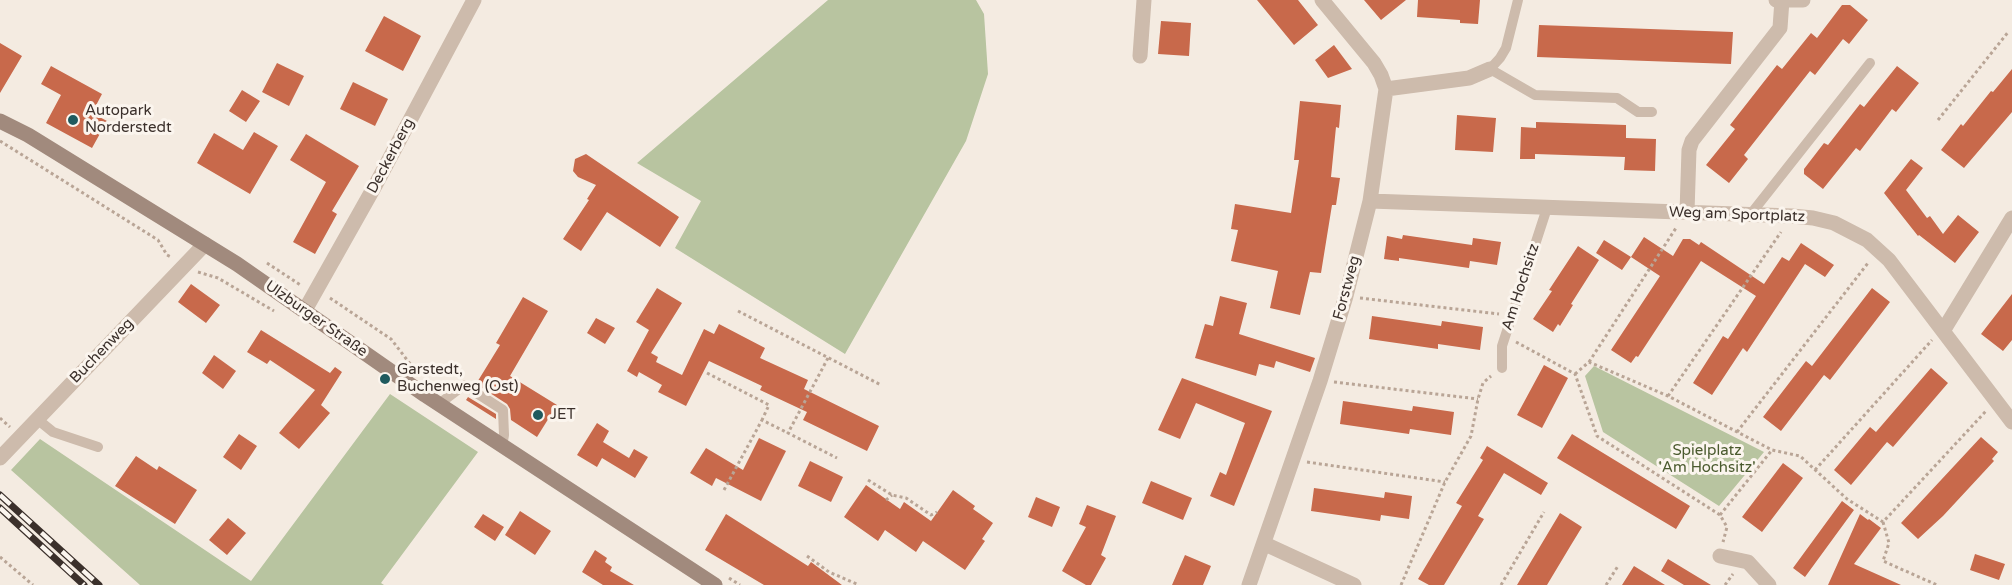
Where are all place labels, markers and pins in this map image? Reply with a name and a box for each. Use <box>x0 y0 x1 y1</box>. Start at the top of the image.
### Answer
place label: Autopark Norderstedt <box>85 102 172 137</box>
marker: Autopark Norderstedt <box>66 113 80 127</box>
place label: Garstedt, Buchenweg (Ost) <box>397 361 519 396</box>
marker: Garstedt, Buchenweg (Ost) <box>378 372 392 386</box>
place label: JET <box>550 406 576 424</box>
marker: JET <box>531 408 545 422</box>

